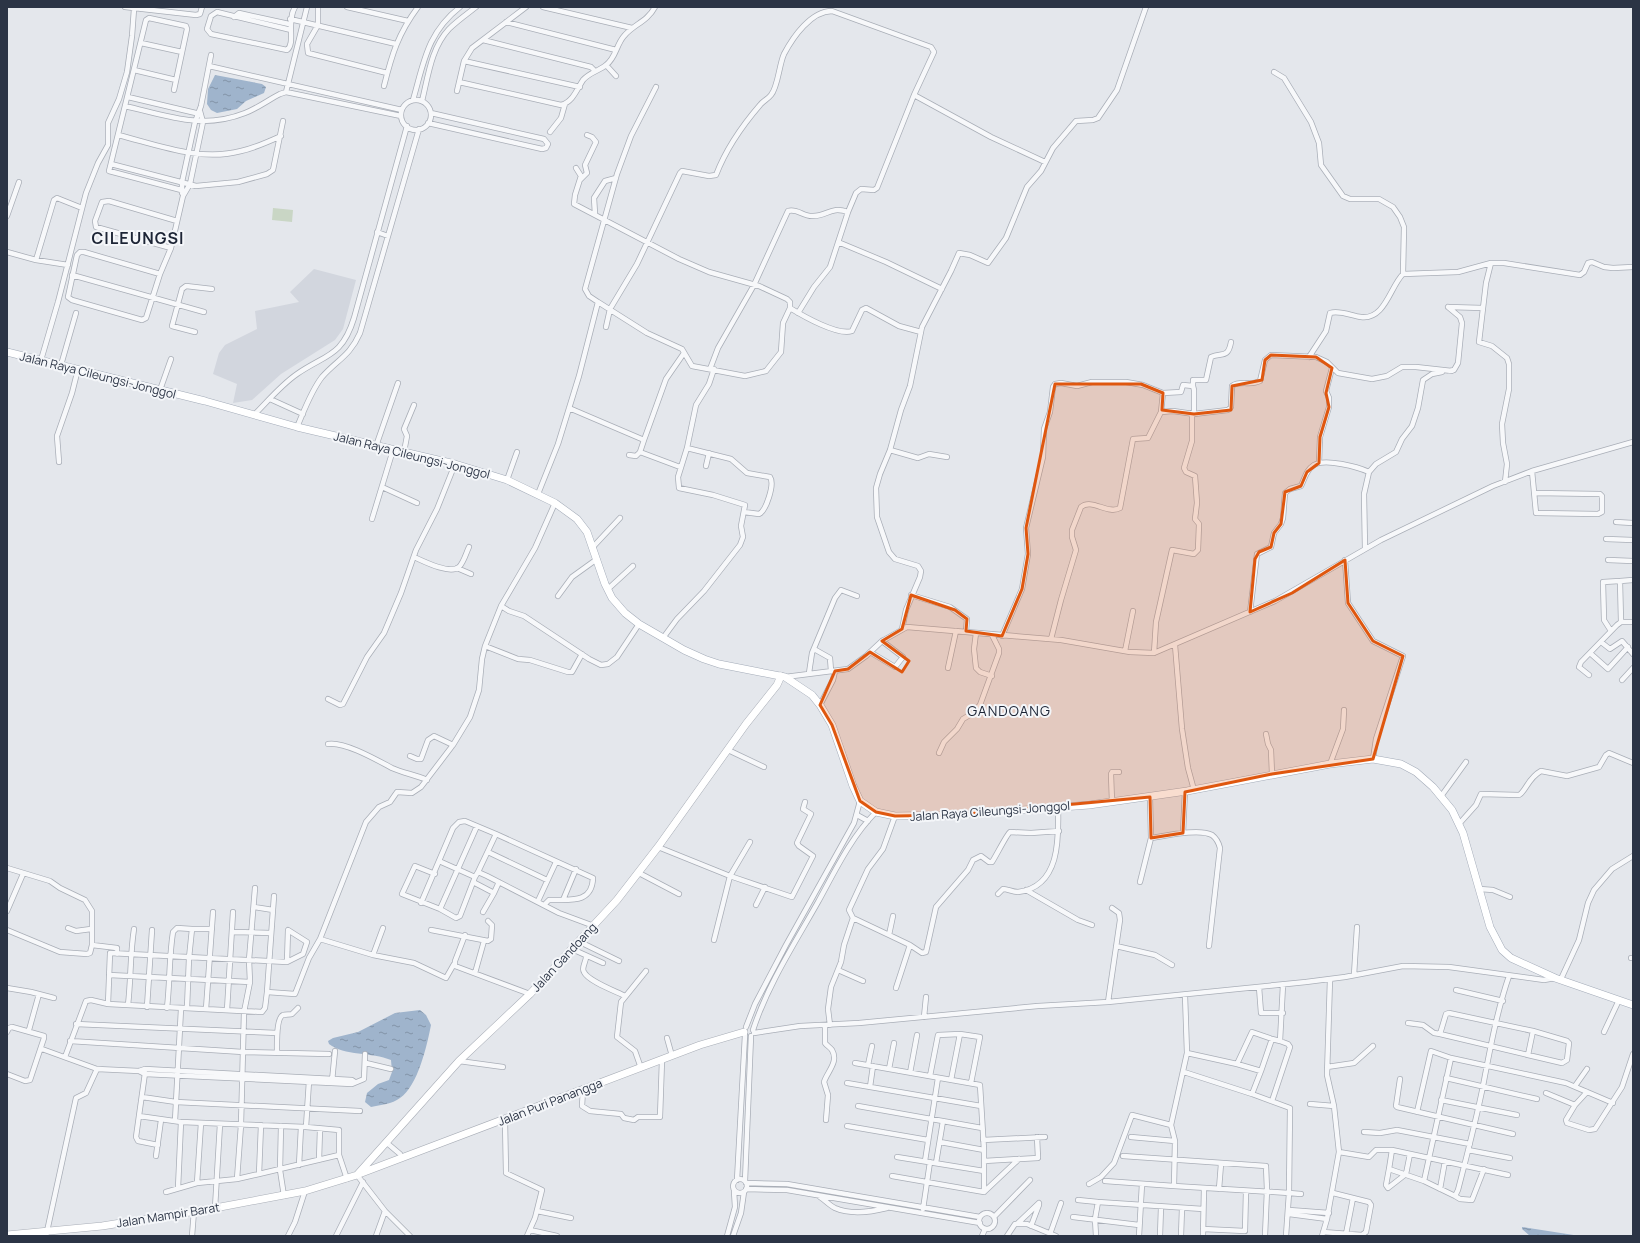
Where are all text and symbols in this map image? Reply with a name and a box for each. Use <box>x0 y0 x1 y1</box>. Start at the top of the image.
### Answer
district label: CILEUNGSI <box>92 227 184 249</box>
street label: Jalan Raya Cileungsi-Jonggol <box>18 347 178 403</box>
street label: Jalan Raya Cileungsi-Jonggol <box>332 427 492 483</box>
district label: GANDOANG <box>967 701 1051 720</box>
street label: Jalan Raya Cileungsi-Jonggol <box>909 797 1071 825</box>
street label: Jalan Gandoang <box>528 919 600 995</box>
street label: Jalan Puri Panangga <box>495 1074 605 1130</box>
street label: Jalan Mampir Barat <box>115 1198 221 1232</box>

